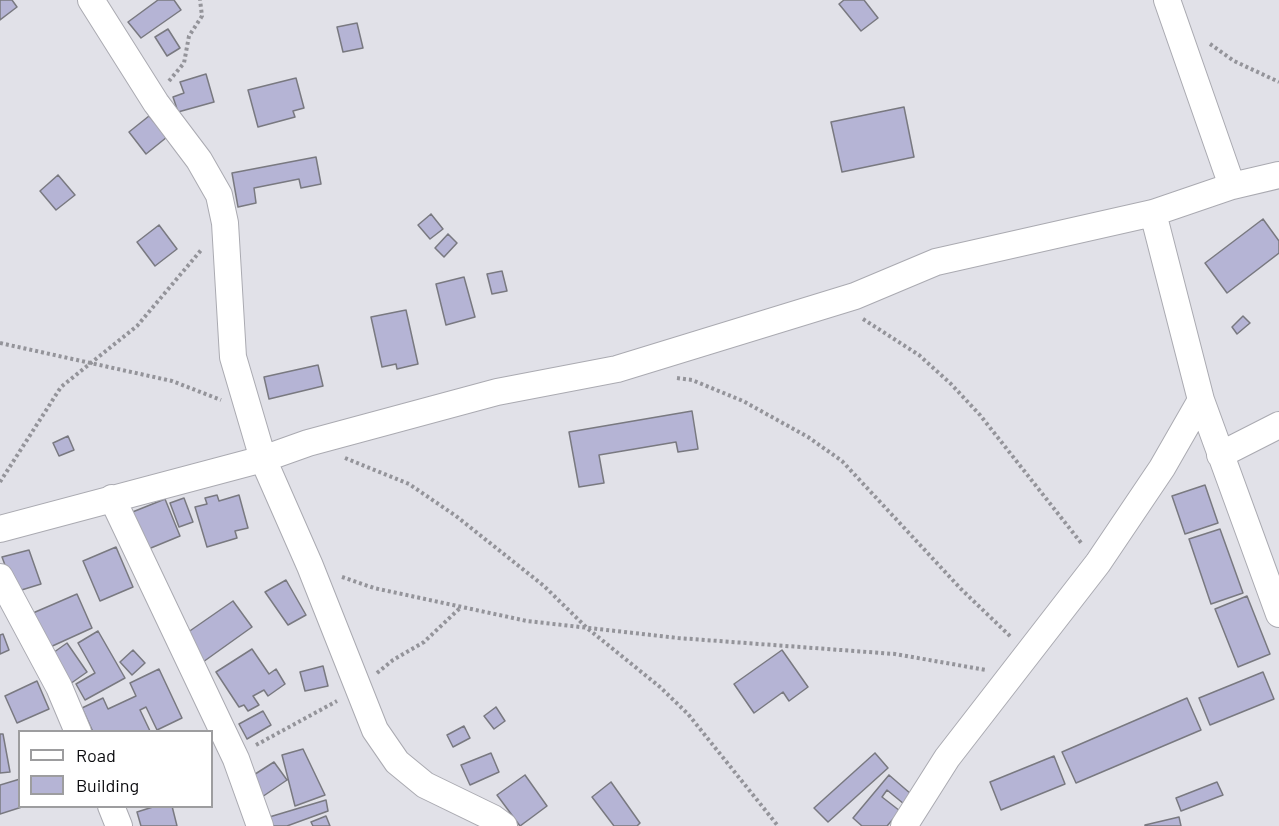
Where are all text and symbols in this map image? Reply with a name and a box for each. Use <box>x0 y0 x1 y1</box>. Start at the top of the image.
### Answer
legend <box>18 730 213 808</box>
text: Road <box>76 744 116 766</box>
text: Building <box>76 774 139 796</box>

